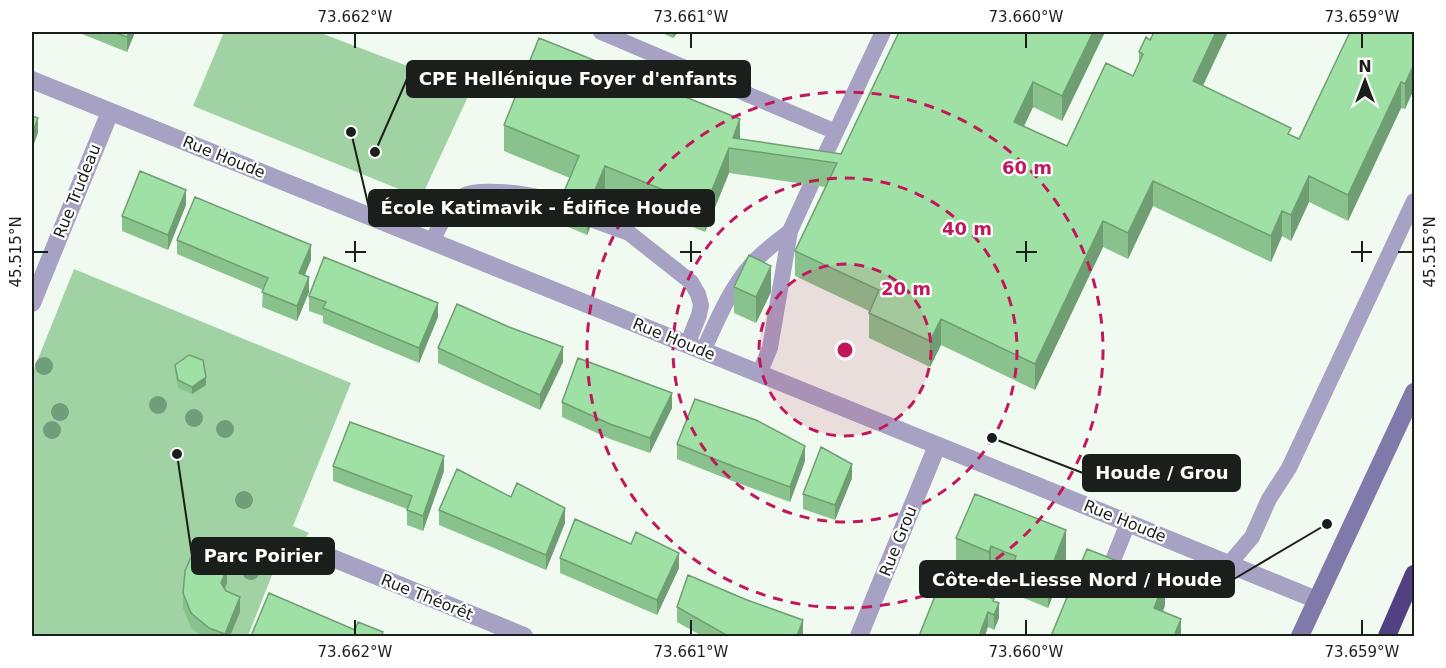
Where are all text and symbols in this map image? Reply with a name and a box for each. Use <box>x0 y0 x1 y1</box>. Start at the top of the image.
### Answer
text: 73.662°W <box>318 8 393 26</box>
text: 73.661°W <box>654 8 729 26</box>
text: 73.660°W <box>989 8 1064 26</box>
text: 73.659°W <box>1325 8 1400 26</box>
north arrow <box>1335 51 1395 111</box>
text: N <box>1358 57 1372 76</box>
callout: CPE Hellénique Foyer d'enfants <box>407 61 750 97</box>
text: CPE Hellénique Foyer d'enfants <box>419 68 737 89</box>
street label: Rue Houde <box>180 132 268 182</box>
street label: Rue Trudeau <box>50 141 104 241</box>
text: 60 m <box>1002 157 1052 178</box>
callout: École Katimavik - Édifice Houde <box>369 190 714 226</box>
text: École Katimavik - Édifice Houde <box>381 197 701 218</box>
text: 45.515°N <box>7 216 25 288</box>
text: 45.515°N <box>1421 216 1439 288</box>
text: 40 m <box>942 218 992 239</box>
text: 20 m <box>881 278 931 299</box>
street label: Rue Houde <box>630 314 718 364</box>
centre of rings <box>835 340 855 360</box>
callout: Houde / Grou <box>1083 455 1240 491</box>
text: Houde / Grou <box>1095 462 1229 483</box>
street label: Rue Houde <box>1081 496 1169 546</box>
street label: Rue Grou <box>875 503 921 579</box>
callout: Parc Poirier <box>192 538 334 574</box>
text: Parc Poirier <box>204 545 322 566</box>
callout: Côte-de-Liesse Nord / Houde <box>920 561 1234 597</box>
text: Côte-de-Liesse Nord / Houde <box>932 569 1222 590</box>
street label: Rue Théorêt <box>378 570 476 624</box>
text: 73.662°W <box>318 643 393 661</box>
text: 73.661°W <box>654 643 729 661</box>
text: 73.660°W <box>989 643 1064 661</box>
text: 73.659°W <box>1325 643 1400 661</box>

